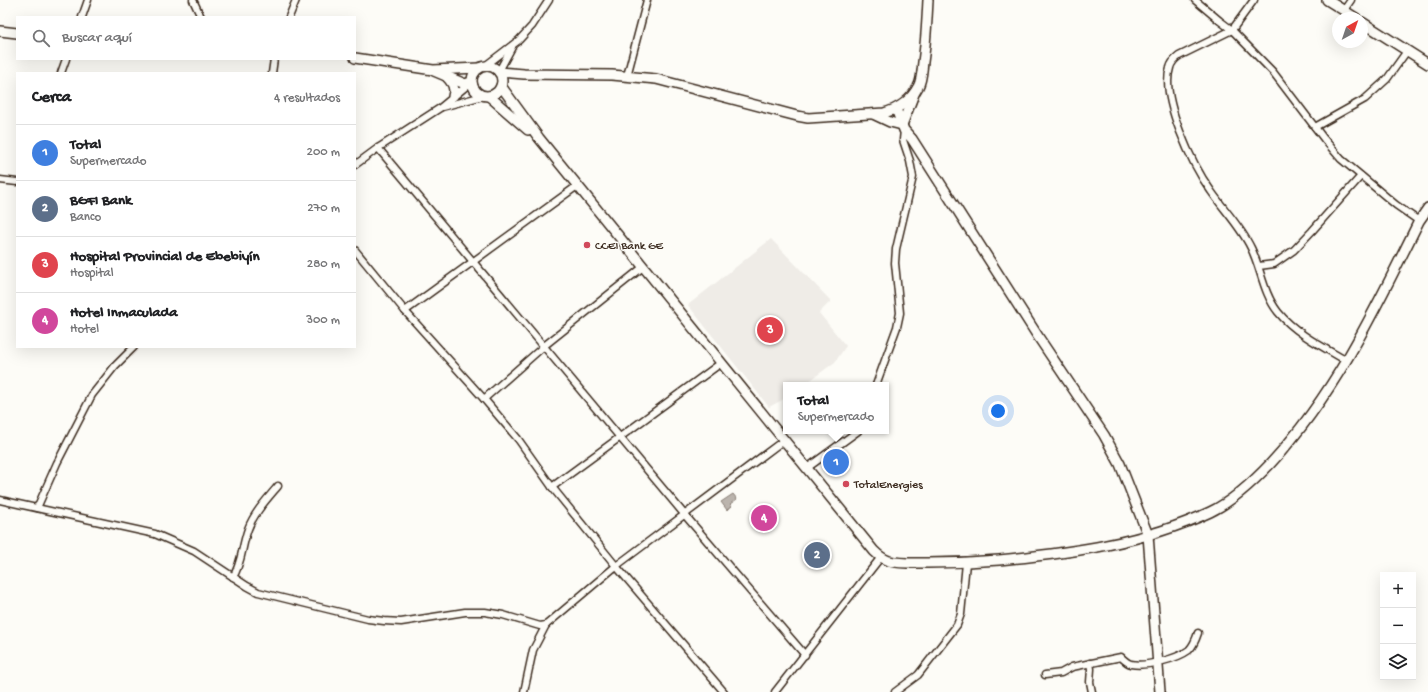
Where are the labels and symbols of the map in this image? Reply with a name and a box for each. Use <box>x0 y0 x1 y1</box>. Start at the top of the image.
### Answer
north arrow <box>1332 12 1368 48</box>
marker: CCEI Bank GE <box>582 240 592 250</box>
place label: CCEI Bank GE <box>595 240 663 254</box>
pin: 3 <box>757 315 783 345</box>
your location <box>988 401 1008 421</box>
pin: 1 <box>823 447 849 477</box>
marker: TotalEnergies <box>841 479 851 489</box>
place label: TotalEnergies <box>853 479 923 493</box>
pin: 4 <box>751 503 777 533</box>
pin: 2 <box>804 540 830 570</box>

